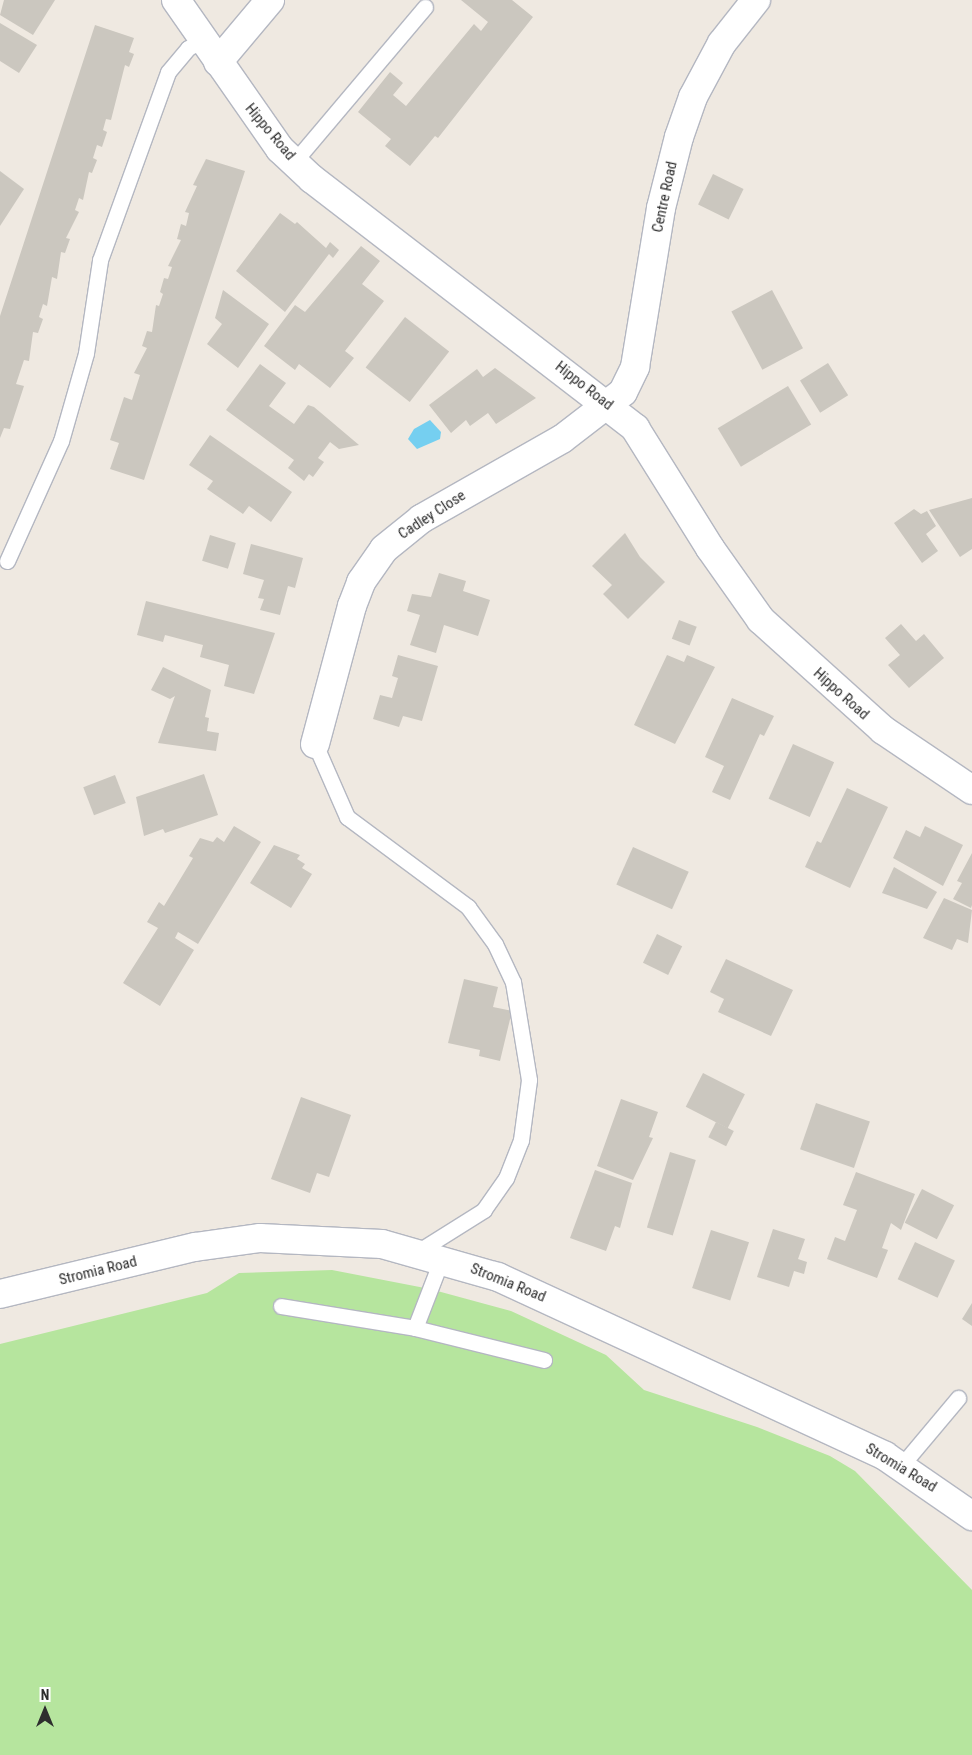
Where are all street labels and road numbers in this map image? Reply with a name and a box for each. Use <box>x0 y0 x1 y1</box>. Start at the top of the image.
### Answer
street label: Hippo Road <box>241 100 299 164</box>
street label: Centre Road <box>649 160 681 234</box>
street label: Hippo Road <box>551 358 617 414</box>
street label: Cadley Close <box>395 487 469 543</box>
street label: Hippo Road <box>809 664 873 724</box>
street label: Stromia Road <box>57 1253 139 1289</box>
street label: Stromia Road <box>468 1260 548 1306</box>
street label: Stromia Road <box>862 1440 940 1496</box>

